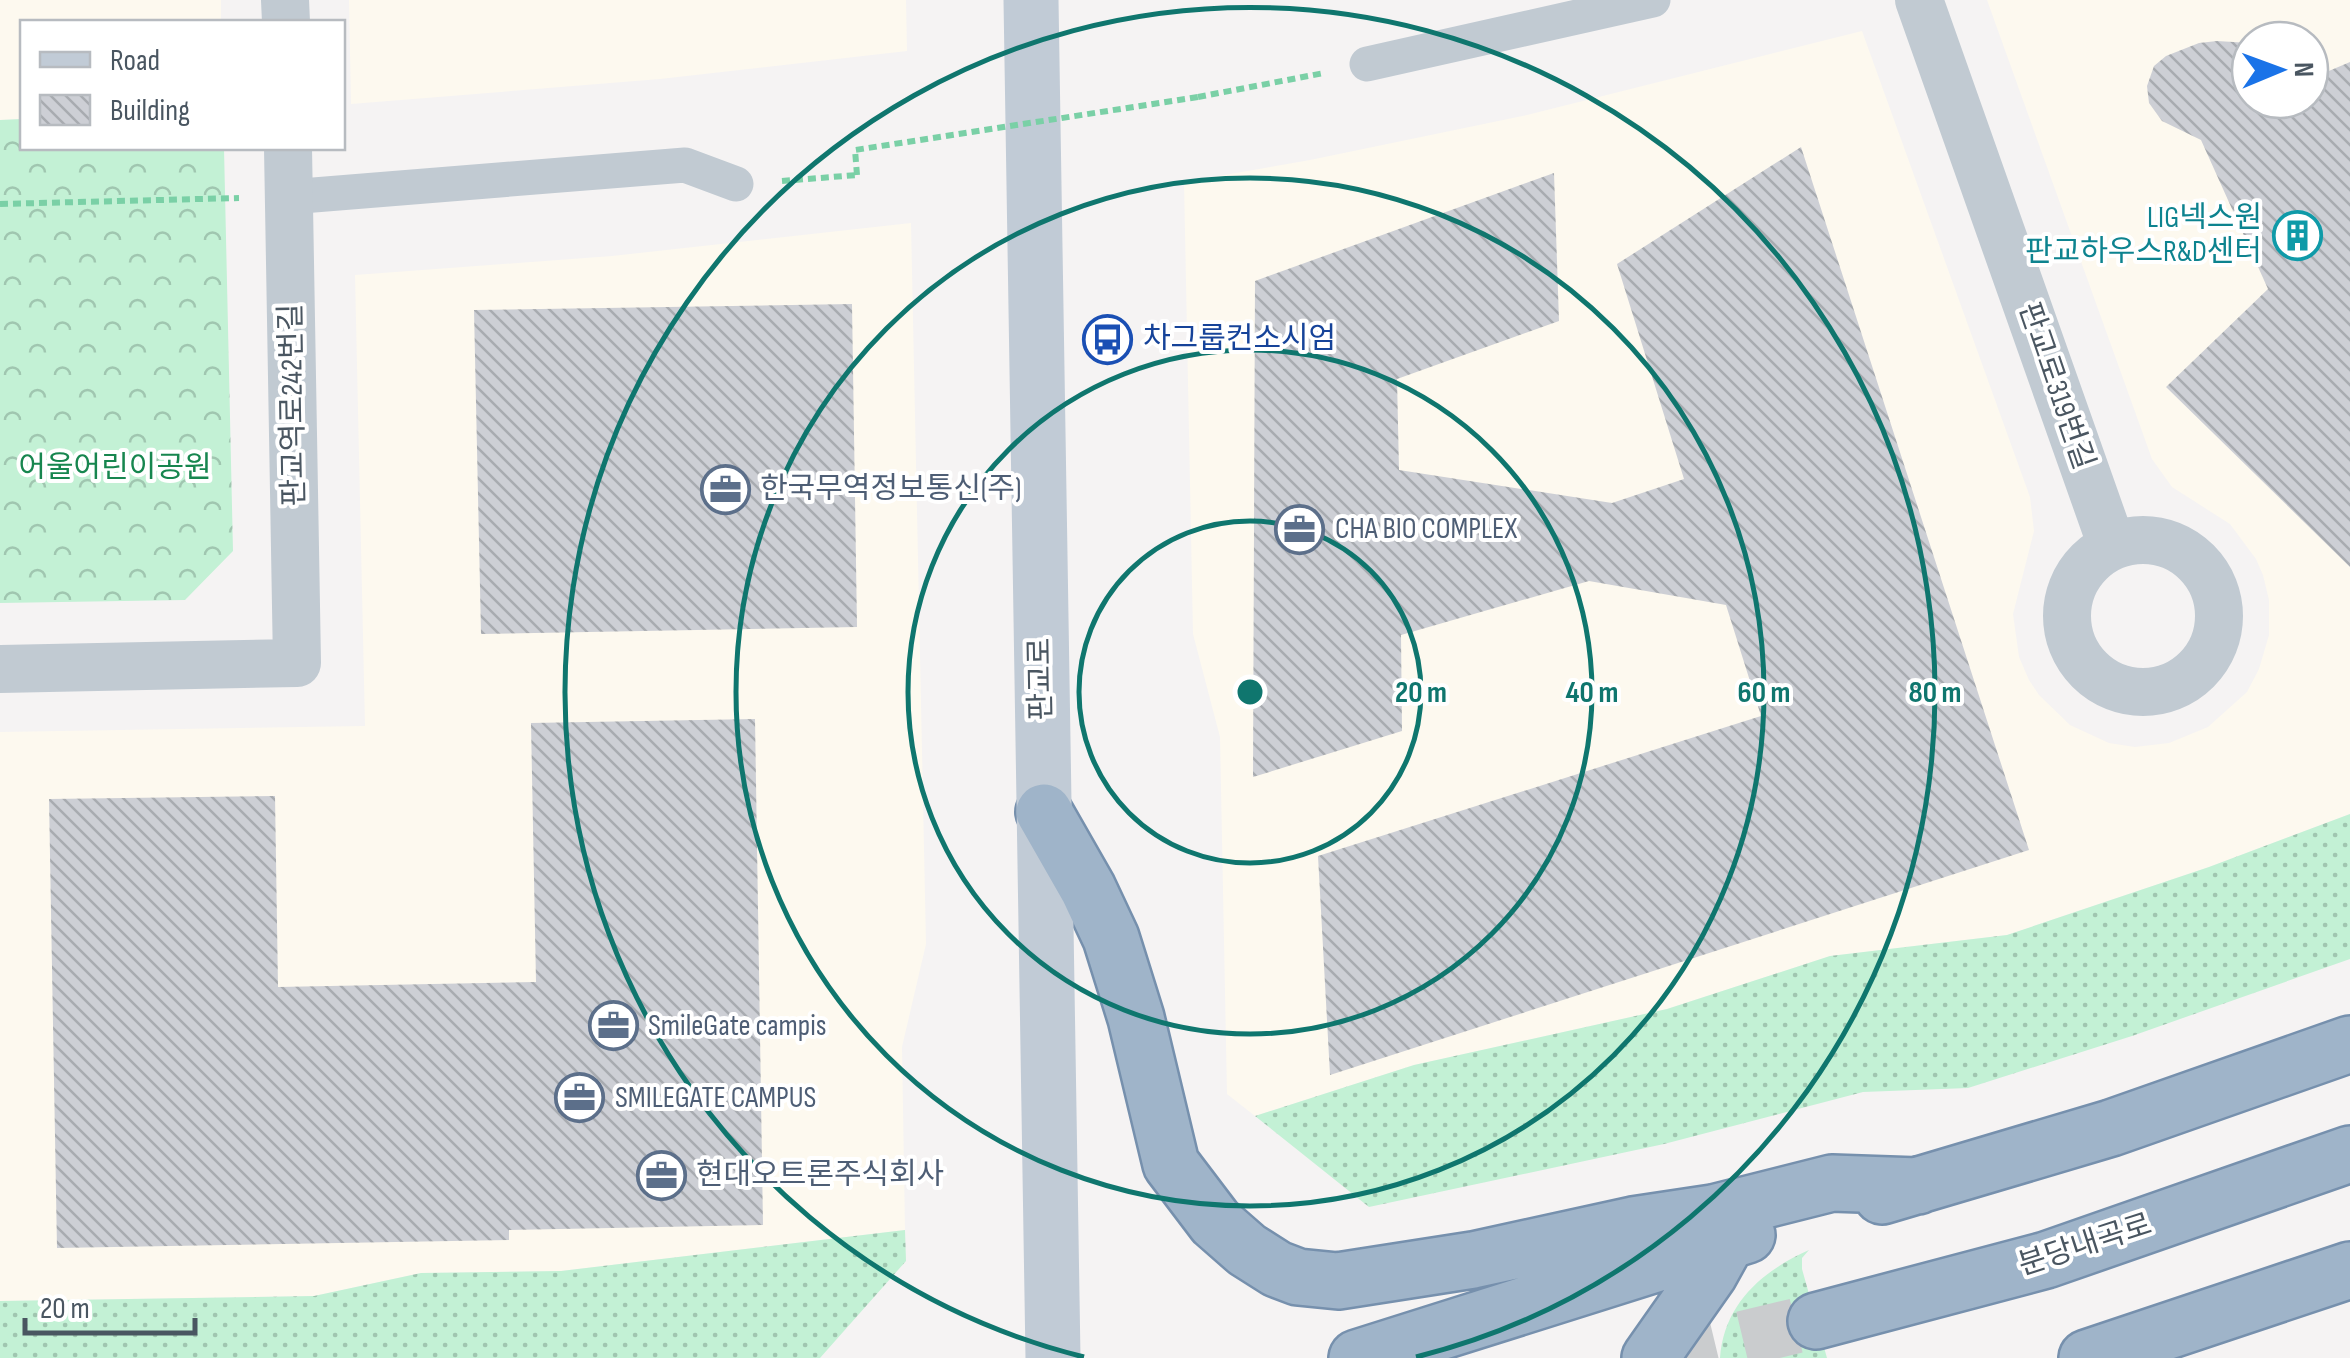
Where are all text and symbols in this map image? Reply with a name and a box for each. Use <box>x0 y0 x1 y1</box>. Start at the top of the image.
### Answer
legend <box>20 20 345 150</box>
north arrow <box>2230 20 2330 120</box>
text: Road <box>110 43 160 79</box>
text: N <box>2287 62 2320 77</box>
text: Building <box>110 93 190 129</box>
place label: LIG넥스원 판교하우스R&D센터 <box>2025 200 2262 270</box>
building icon: LIG넥스원 판교하우스R&D센터 <box>2271 209 2323 261</box>
street label: 판교로319번길 <box>2011 298 2101 474</box>
street label: 판교역로242번길 <box>273 303 313 507</box>
bus stop icon: 차그룹컨소시엄 <box>1082 313 1134 365</box>
place label: 차그룹컨소시엄 <box>1143 321 1336 357</box>
park label: 어울어린이공원 <box>18 450 212 486</box>
office icon: 한국무역정보통신(주) <box>699 463 751 515</box>
place label: 한국무역정보통신(주) <box>760 471 1021 507</box>
office icon: CHA BIO COMPLEX <box>1274 503 1326 555</box>
place label: CHA BIO COMPLEX <box>1335 511 1517 547</box>
street label: 판교로 <box>1022 637 1060 721</box>
centre of rings <box>1232 674 1268 710</box>
text: 20 m <box>1395 675 1447 711</box>
text: 40 m <box>1566 675 1618 711</box>
text: 60 m <box>1738 675 1790 711</box>
text: 80 m <box>1908 675 1962 711</box>
office icon: SmileGate campis <box>587 1000 639 1052</box>
place label: SmileGate campis <box>648 1008 827 1044</box>
office icon: SMILEGATE CAMPUS <box>554 1072 606 1124</box>
place label: SMILEGATE CAMPUS <box>615 1080 816 1116</box>
office icon: 현대오트론주식회사 <box>635 1149 687 1201</box>
place label: 현대오트론주식회사 <box>696 1157 944 1193</box>
street label: 분당내곡로 <box>2014 1207 2156 1283</box>
scale bar <box>25 1273 195 1335</box>
text: 20 m <box>40 1291 90 1327</box>

